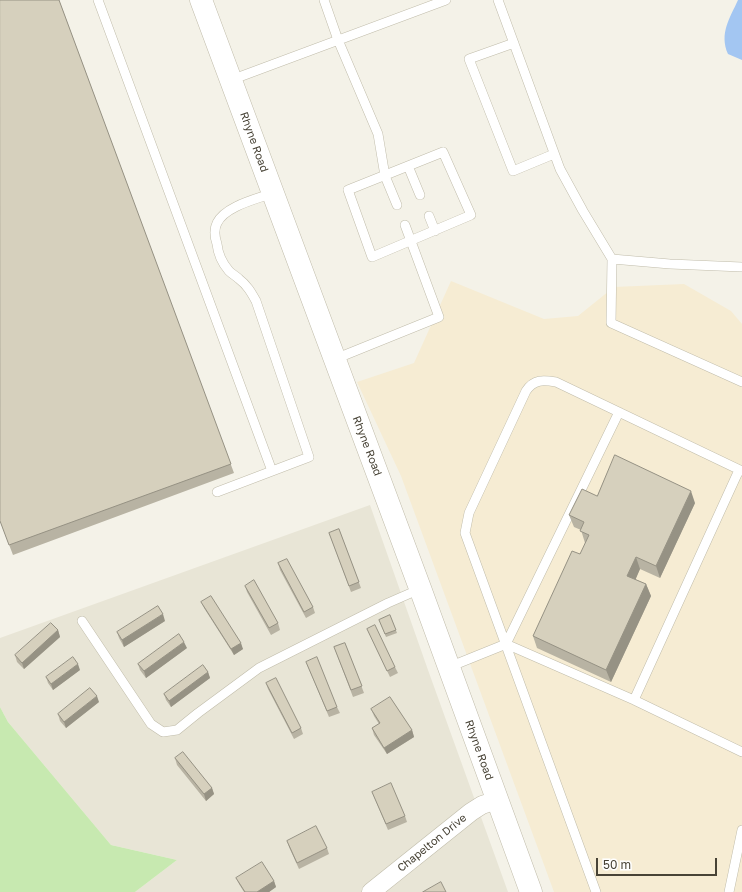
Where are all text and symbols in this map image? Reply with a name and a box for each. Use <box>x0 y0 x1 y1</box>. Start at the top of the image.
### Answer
street label: Rhyne Road <box>237 110 271 174</box>
street label: Rhyne Road <box>350 414 384 478</box>
street label: Rhyne Road <box>462 718 496 782</box>
street label: Chapelton Drive <box>395 811 469 875</box>
scale bar <box>598 850 719 876</box>
text: 50 m <box>603 857 631 872</box>

